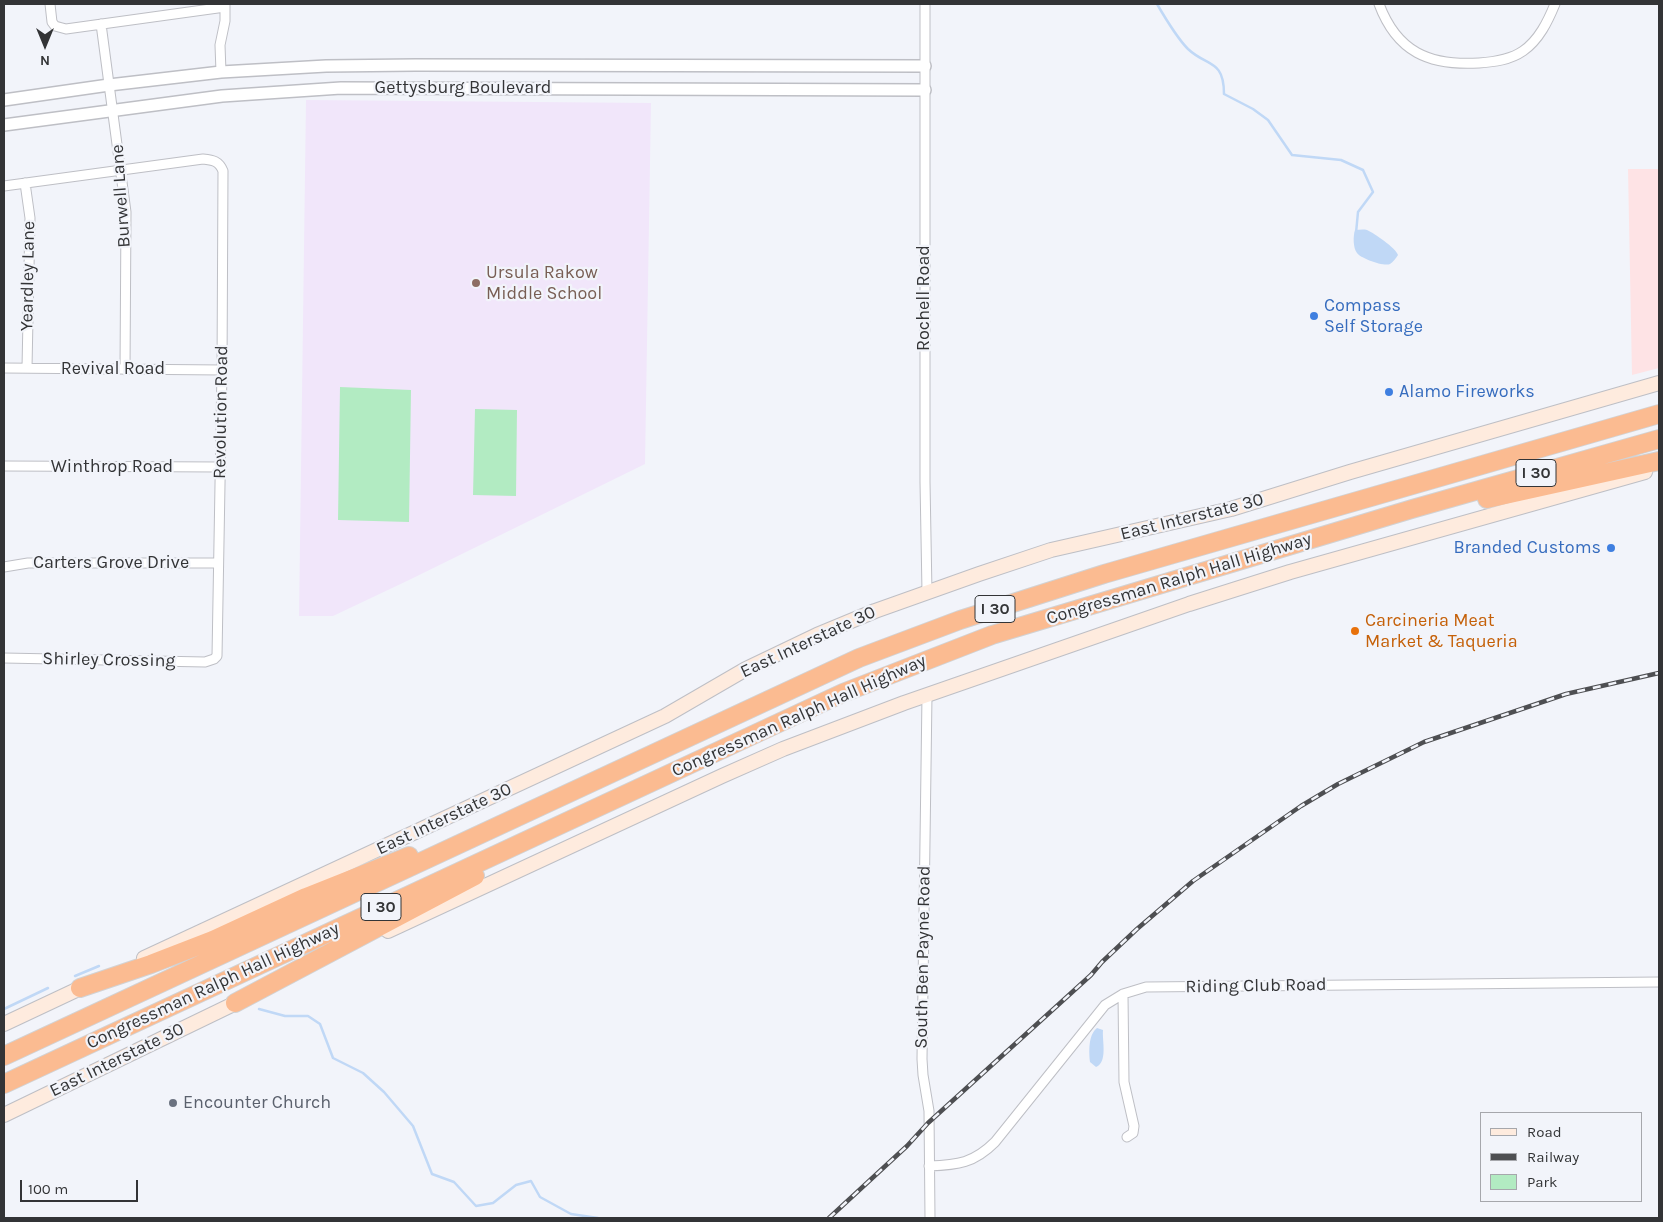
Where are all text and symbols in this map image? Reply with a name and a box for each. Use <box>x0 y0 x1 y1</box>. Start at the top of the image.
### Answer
north arrow <box>20 20 70 70</box>
text: N <box>40 52 50 69</box>
street label: Gettysburg Boulevard <box>375 77 551 99</box>
street label: Burwell Lane <box>107 144 135 248</box>
street label: Yeardley Lane <box>16 221 40 331</box>
street label: Rochell Road <box>913 245 935 351</box>
place label: Ursula Rakow Middle School <box>486 262 602 304</box>
marker: Ursula Rakow Middle School <box>470 277 482 289</box>
place label: Compass Self Storage <box>1324 295 1423 338</box>
marker: Compass Self Storage <box>1308 310 1320 322</box>
street label: Revolution Road <box>209 345 233 479</box>
street label: Revival Road <box>61 358 165 380</box>
place label: Alamo Fireworks <box>1399 381 1535 403</box>
marker: Alamo Fireworks <box>1383 386 1395 398</box>
street label: Winthrop Road <box>51 456 173 478</box>
road number: I 30 <box>1516 459 1556 486</box>
street label: East Interstate 30 <box>1118 489 1266 545</box>
street label: Congressman Ralph Hall Highway <box>1044 528 1314 630</box>
place label: Branded Customs <box>1453 537 1601 559</box>
marker: Branded Customs <box>1605 542 1617 554</box>
street label: Carters Grove Drive <box>33 552 189 574</box>
road number: I 30 <box>975 596 1015 622</box>
street label: East Interstate 30 <box>737 601 879 683</box>
place label: Carcineria Meat Market & Taqueria <box>1365 610 1518 652</box>
marker: Carcineria Meat Market & Taqueria <box>1349 625 1361 637</box>
street label: Shirley Crossing <box>42 648 176 672</box>
street label: Congressman Ralph Hall Highway <box>668 650 930 782</box>
street label: East Interstate 30 <box>373 778 515 860</box>
street label: South Ben Payne Road <box>911 865 935 1049</box>
road number: I 30 <box>361 894 401 920</box>
street label: Congressman Ralph Hall Highway <box>83 918 343 1054</box>
street label: Riding Club Road <box>1185 974 1327 998</box>
street label: East Interstate 30 <box>46 1018 188 1102</box>
place label: Encounter Church <box>183 1092 331 1114</box>
marker: Encounter Church <box>167 1097 179 1109</box>
legend <box>1480 1112 1643 1202</box>
text: Road <box>1527 1123 1562 1141</box>
text: Railway <box>1527 1148 1579 1166</box>
scale bar <box>22 1170 140 1202</box>
text: Park <box>1527 1173 1557 1191</box>
text: 100 m <box>28 1180 68 1198</box>

